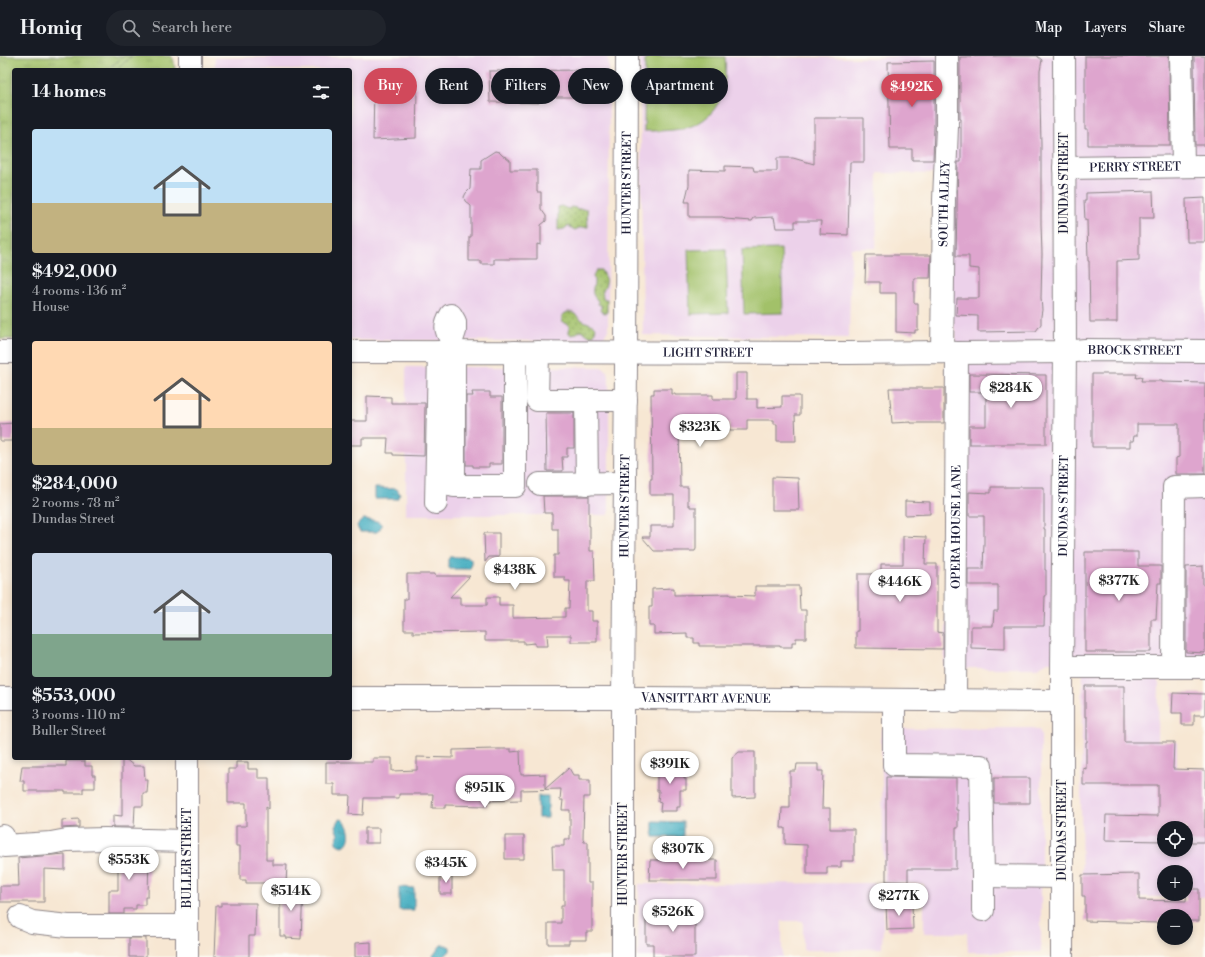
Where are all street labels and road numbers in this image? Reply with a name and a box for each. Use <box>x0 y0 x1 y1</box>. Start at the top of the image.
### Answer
street label: HUNTER STREET <box>619 131 635 235</box>
street label: DUNDAS STREET <box>1057 132 1072 234</box>
street label: PERRY STREET <box>1089 159 1181 176</box>
street label: SOUTH ALLEY <box>936 160 954 247</box>
street label: BROCK STREET <box>1087 343 1182 359</box>
street label: LIGHT STREET <box>663 346 754 361</box>
street label: HUNTER STREET <box>617 454 633 558</box>
street label: DUNDAS STREET <box>1056 455 1072 557</box>
street label: OPERA HOUSE LANE <box>949 465 964 589</box>
street label: VANSITTART AVENUE <box>640 691 771 707</box>
street label: DUNDAS STREET <box>1055 779 1070 881</box>
street label: HUNTER STREET <box>616 802 631 906</box>
street label: BULLER STREET <box>180 807 195 909</box>

